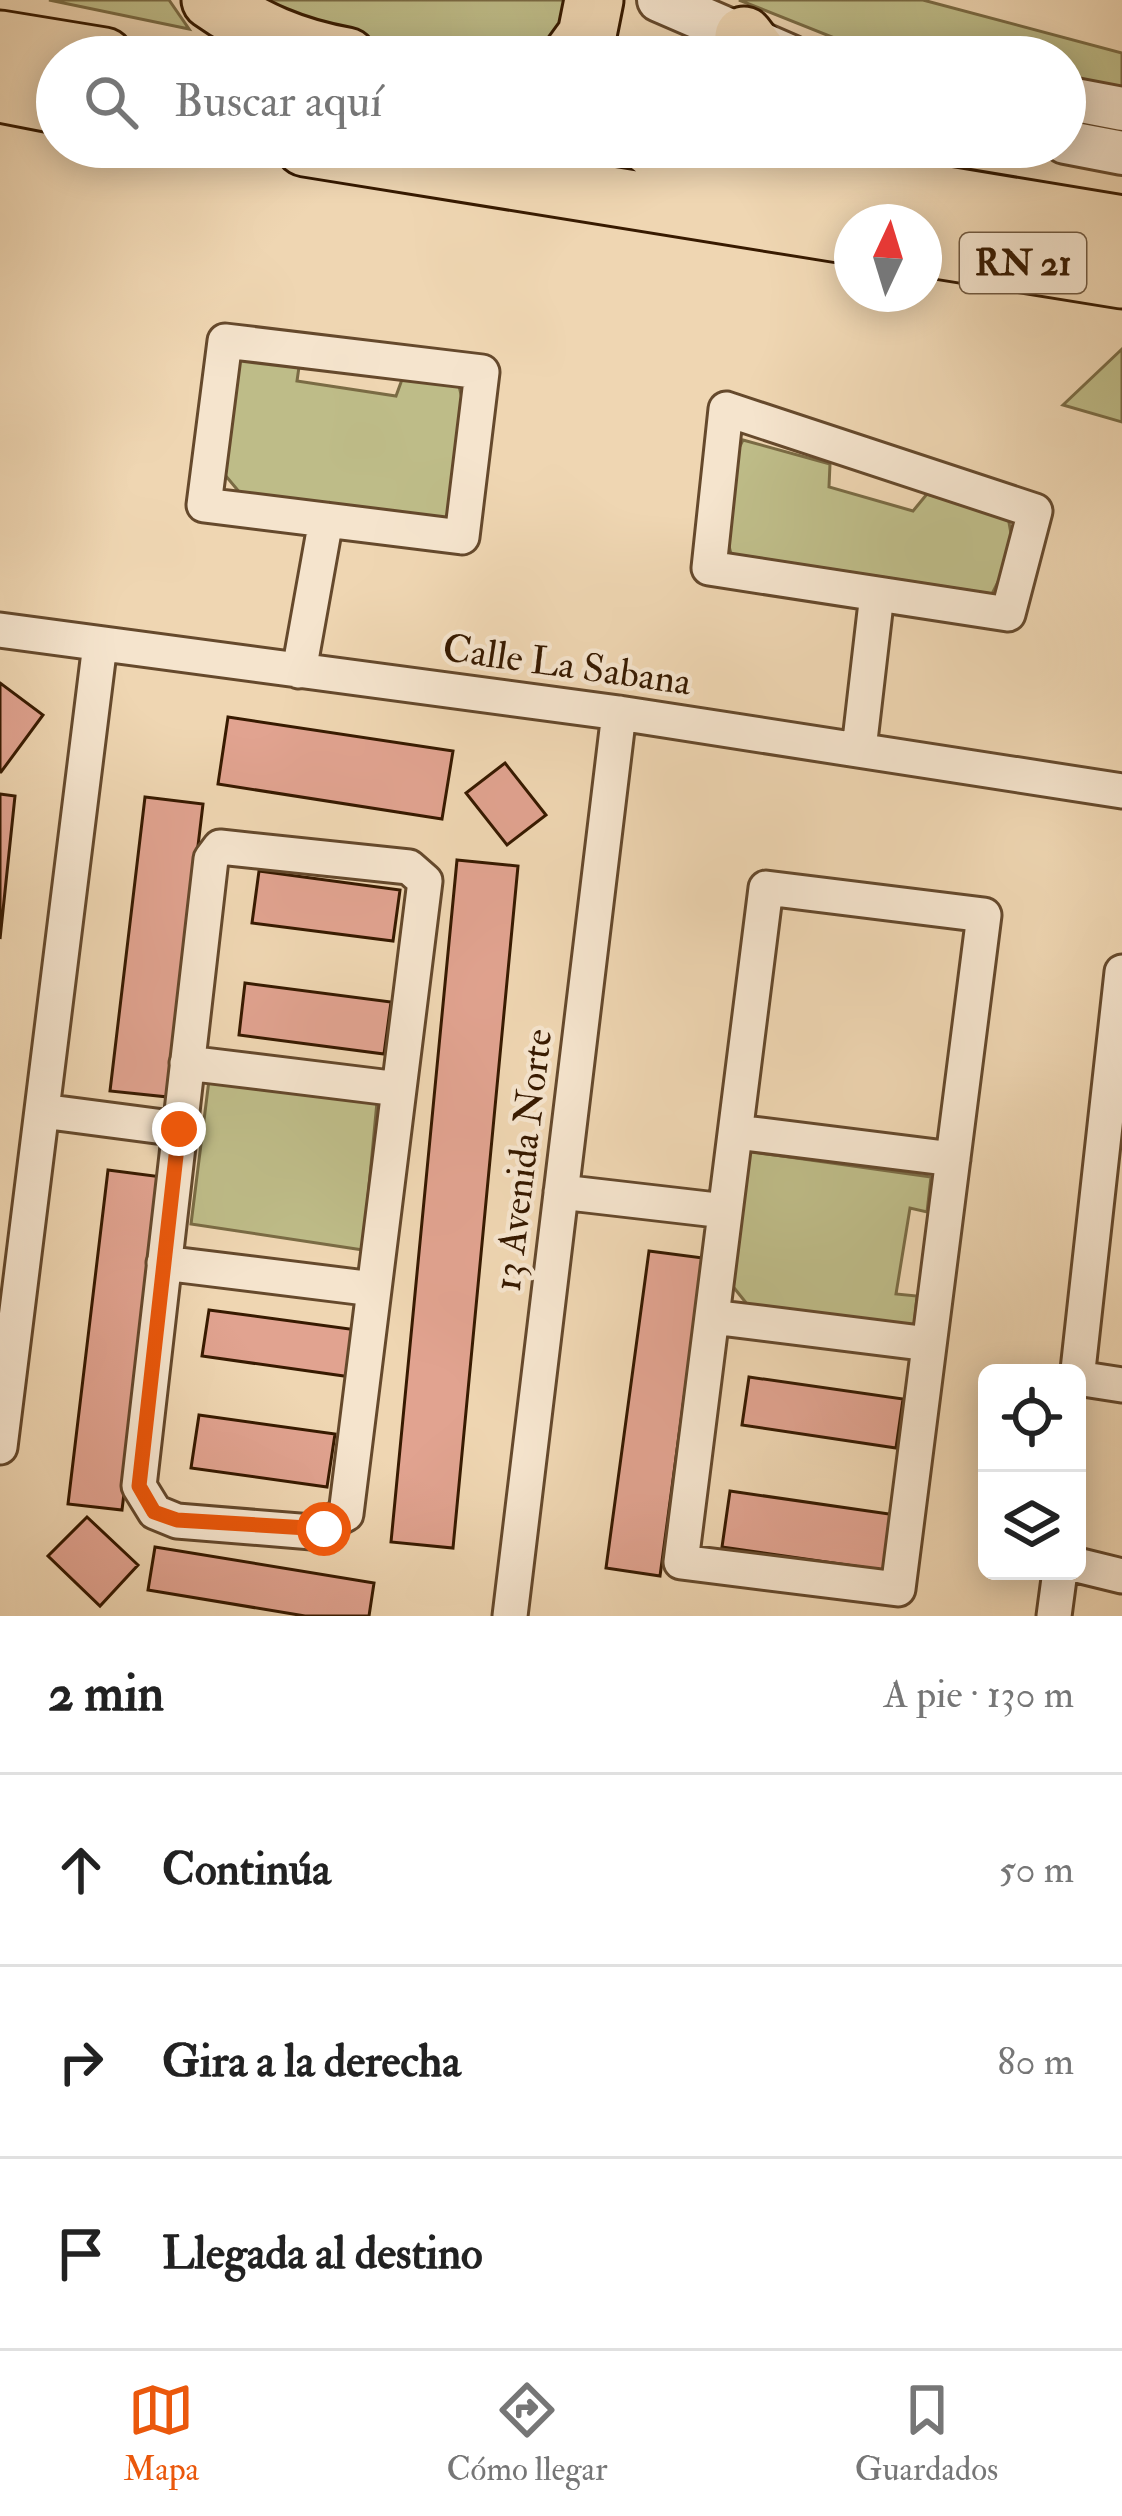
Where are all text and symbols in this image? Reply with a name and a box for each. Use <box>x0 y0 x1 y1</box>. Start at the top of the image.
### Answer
search box <box>36 36 1086 168</box>
icon: search <box>78 69 144 135</box>
text: Buscar aquí <box>174 74 382 130</box>
north arrow <box>834 204 942 312</box>
road number: RN 21 <box>960 233 1086 293</box>
street label: Calle La Sabana <box>440 623 695 707</box>
street label: 13 Avenida Norte <box>483 1026 563 1294</box>
route end <box>152 1102 206 1156</box>
map controls <box>978 1364 1086 1580</box>
button: locate <box>978 1364 1086 1472</box>
button: layers <box>978 1472 1086 1580</box>
route start <box>297 1502 351 1556</box>
text: 2 min <box>48 1662 164 1726</box>
text: A pie · 130 m <box>884 1670 1074 1719</box>
icon: ahead <box>48 1837 114 1903</box>
text: Continúa <box>162 1842 331 1898</box>
text: 50 m <box>999 1845 1074 1894</box>
icon: right <box>48 2029 114 2095</box>
text: Gira a la derecha <box>162 2034 461 2090</box>
text: 80 m <box>997 2037 1074 2086</box>
icon: arrive <box>48 2221 114 2287</box>
text: Llegada al destino <box>162 2226 483 2282</box>
tab: Mapa <box>124 2377 199 2490</box>
tab: Cómo llegar <box>446 2377 607 2490</box>
tab: Guardados <box>855 2377 998 2490</box>

